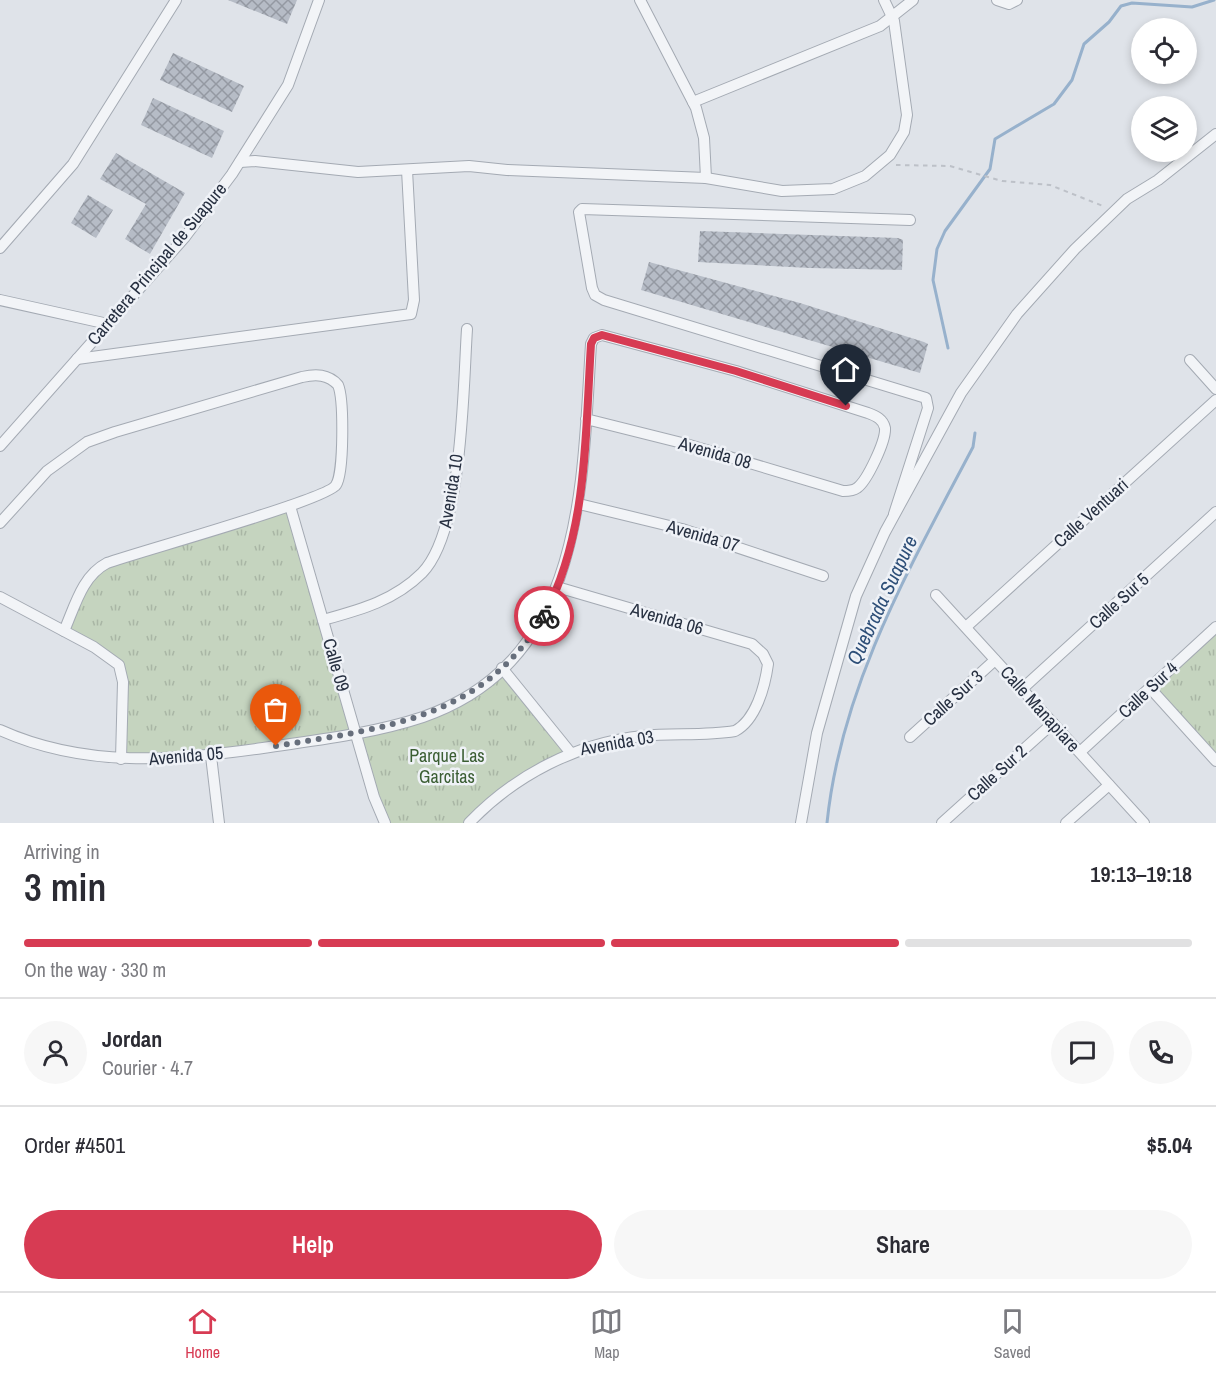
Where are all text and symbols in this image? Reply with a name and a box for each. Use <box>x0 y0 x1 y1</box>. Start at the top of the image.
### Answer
map controls <box>1131 18 1197 162</box>
button: locate <box>1131 18 1197 84</box>
button: layers <box>1131 96 1197 162</box>
street label: Carretera Principal de Suapure <box>81 177 232 350</box>
pin <box>820 344 871 406</box>
icon: home <box>829 353 862 386</box>
street label: Avenida 08 <box>675 430 754 475</box>
street label: Avenida 10 <box>432 452 469 531</box>
street label: Calle Ventuari <box>1048 472 1133 553</box>
street label: Avenida 07 <box>663 513 742 558</box>
water label: Quebrada Suapure <box>840 531 923 669</box>
street label: Calle Sur 5 <box>1083 567 1154 634</box>
courier <box>514 586 574 646</box>
street label: Avenida 06 <box>627 596 706 641</box>
icon: bike <box>528 600 561 633</box>
street label: Calle 09 <box>317 635 356 694</box>
street label: Calle Sur 4 <box>1112 656 1183 724</box>
street label: Calle Manapiare <box>995 660 1086 757</box>
street label: Calle Sur 3 <box>917 664 988 731</box>
pin <box>250 684 301 746</box>
icon: bag <box>259 693 292 726</box>
street label: Avenida 03 <box>577 724 656 761</box>
street label: Calle Sur 2 <box>961 739 1032 806</box>
street label: Avenida 05 <box>147 740 224 771</box>
park label: Parque Las Garcitas <box>409 743 485 789</box>
text: Arriving in <box>24 838 100 865</box>
text: 19:13–19:18 <box>1090 859 1192 889</box>
text: 3 min <box>24 861 106 913</box>
text: On the way · 330 m <box>24 956 166 983</box>
button: person <box>24 1021 87 1084</box>
button: chat <box>1051 1021 1114 1084</box>
button: phone <box>1129 1021 1192 1084</box>
text: Jordan <box>102 1024 162 1054</box>
text: Courier · 4.7 <box>102 1054 193 1081</box>
text: Order #4501 <box>24 1130 125 1160</box>
text: $5.04 <box>1147 1130 1192 1160</box>
button: Help <box>24 1210 602 1279</box>
button: Share <box>614 1210 1192 1279</box>
tab: Home <box>185 1305 220 1363</box>
tab: Map <box>590 1305 623 1363</box>
tab: Saved <box>994 1305 1031 1363</box>

